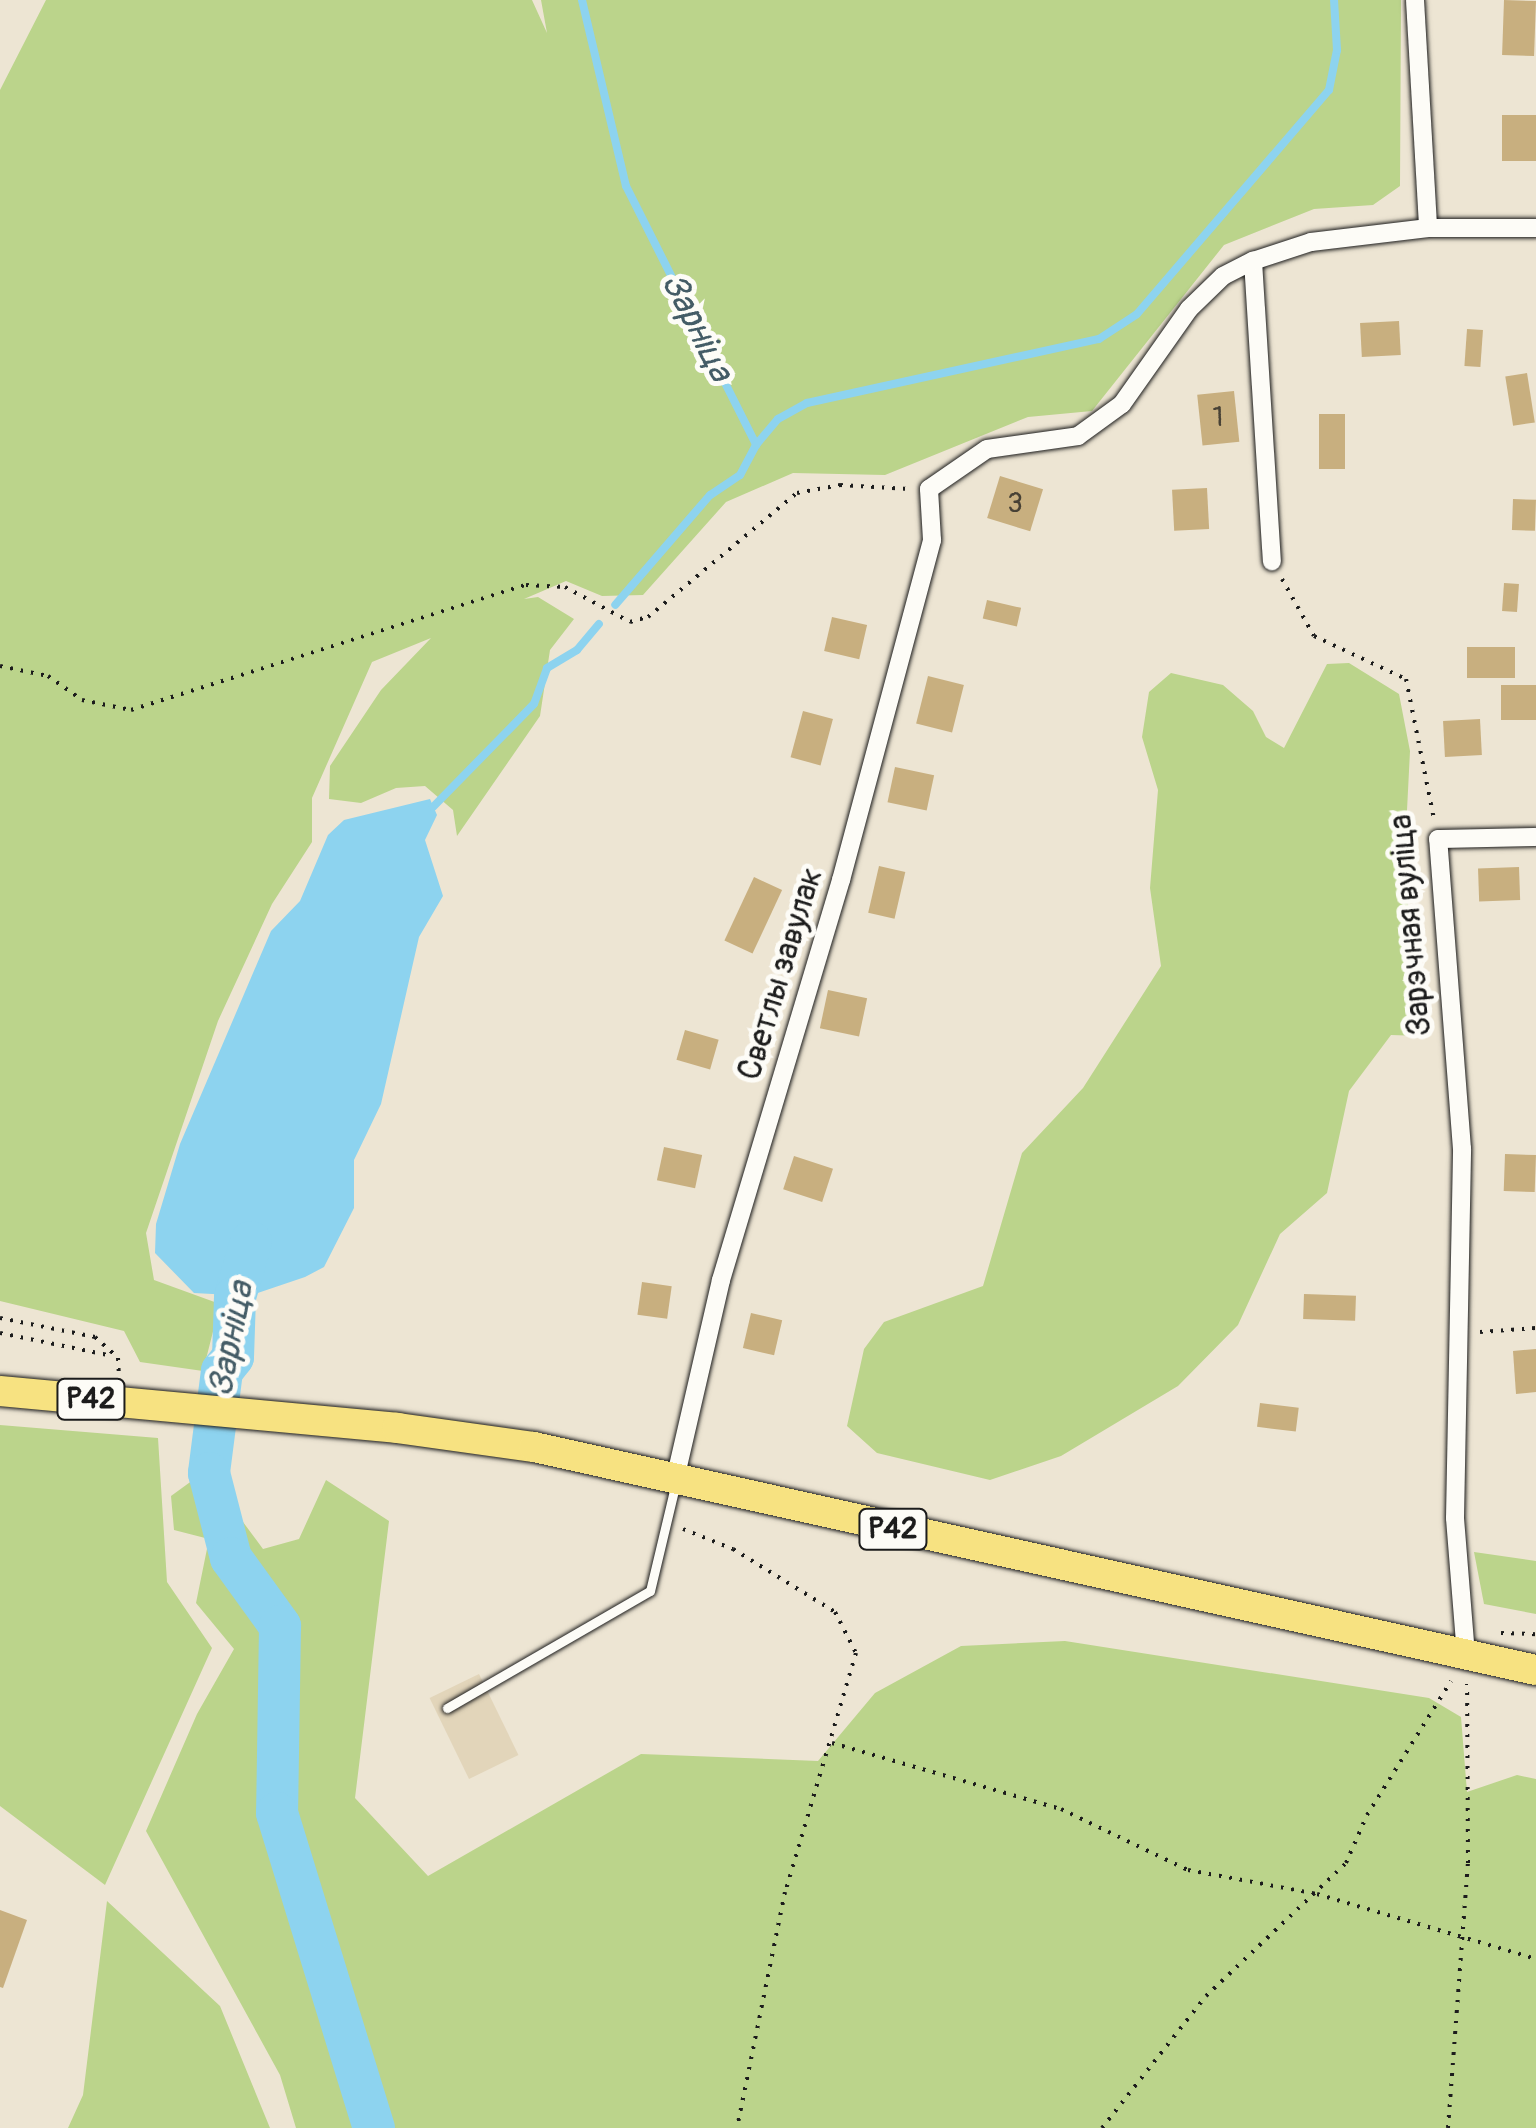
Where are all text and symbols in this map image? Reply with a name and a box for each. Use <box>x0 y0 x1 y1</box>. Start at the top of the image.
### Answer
water label: Зарніца <box>652 266 742 388</box>
house number: 1 <box>1213 401 1223 435</box>
house number: 3 <box>1007 487 1023 521</box>
street label: Зарэчная вуліца <box>1382 813 1440 1037</box>
street label: Светлы завулак <box>731 863 831 1085</box>
water label: Зарніца <box>199 1278 263 1400</box>
road number: Р42 <box>56 1374 126 1424</box>
road number: Р42 <box>858 1504 928 1554</box>

